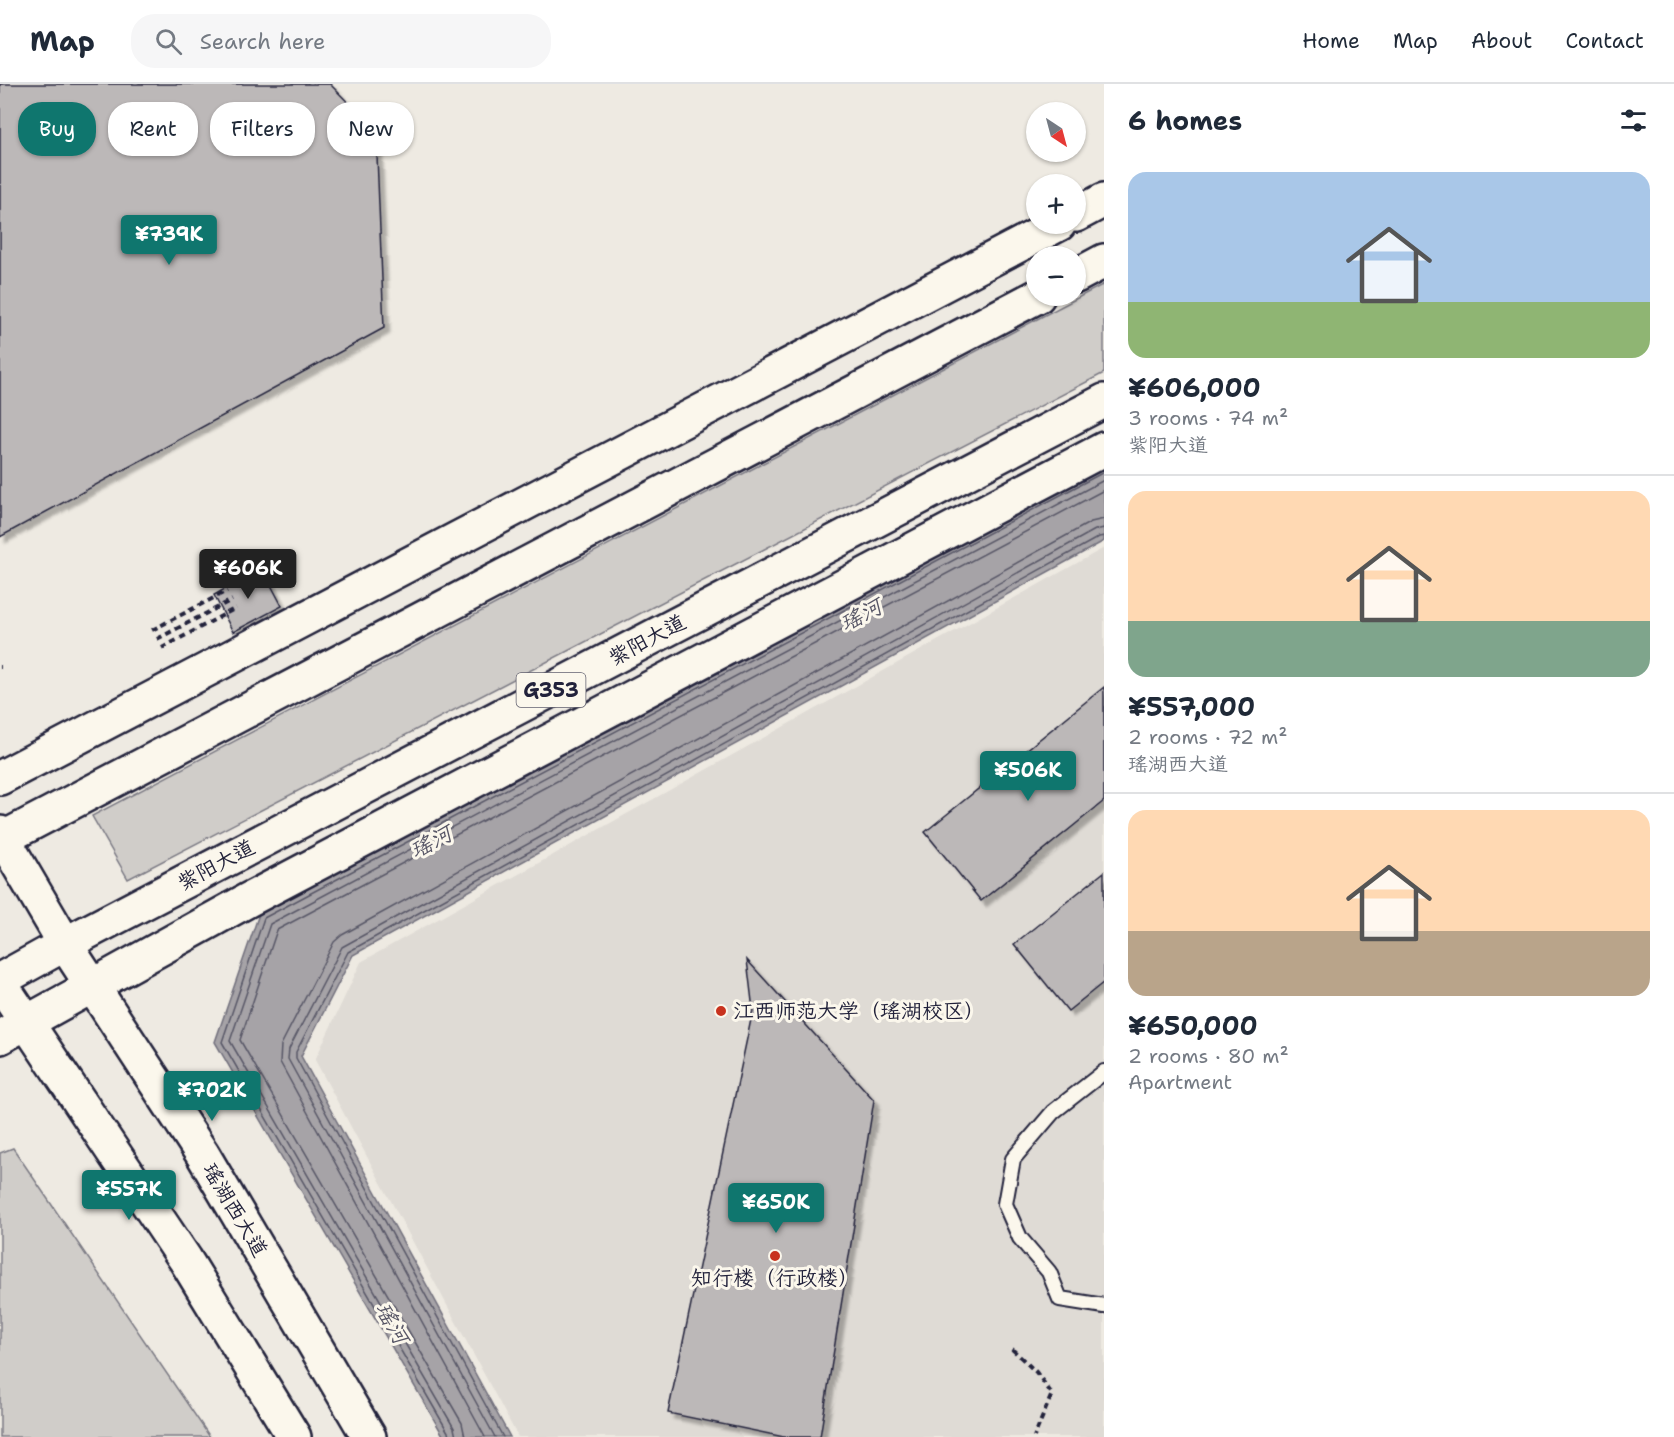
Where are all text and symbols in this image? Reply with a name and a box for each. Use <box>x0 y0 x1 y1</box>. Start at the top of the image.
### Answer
search box <box>131 14 551 68</box>
text: Map <box>30 22 95 60</box>
icon: search <box>152 25 185 58</box>
text: Search here <box>200 27 325 56</box>
text: Home <box>1302 27 1360 55</box>
text: Map <box>1393 27 1438 55</box>
text: About <box>1471 27 1532 55</box>
text: Contact <box>1565 27 1644 55</box>
chip: Buy <box>18 102 96 156</box>
chip: Rent <box>108 102 198 156</box>
chip: Filters <box>210 102 315 156</box>
chip: New <box>327 102 414 156</box>
north arrow <box>1026 102 1086 162</box>
map controls <box>1026 102 1086 306</box>
text: 6 homes <box>1128 103 1242 138</box>
icon: filters <box>1617 104 1650 137</box>
button: + <box>1026 174 1086 234</box>
icon: home <box>1335 211 1443 319</box>
pin: ¥739K <box>127 215 211 266</box>
text: ¥739K <box>135 221 203 247</box>
button: − <box>1026 246 1086 306</box>
text: ¥606,000 <box>1128 370 1261 405</box>
text: 3 rooms · 74 m² <box>1128 405 1288 431</box>
text: 紫阳大道 <box>1128 432 1208 458</box>
icon: home <box>1335 530 1443 638</box>
pin: ¥606K <box>206 549 290 600</box>
text: ¥606K <box>213 555 283 581</box>
water label: 瑶河 <box>835 590 890 638</box>
street label: 紫阳大道 <box>603 608 691 672</box>
road number: G353 <box>516 673 586 707</box>
text: ¥557,000 <box>1128 689 1255 724</box>
text: 2 rooms · 72 m² <box>1128 724 1287 750</box>
pin: ¥506K <box>986 751 1070 802</box>
text: 瑶湖西大道 <box>1128 751 1228 777</box>
text: ¥506K <box>994 757 1062 783</box>
water label: 瑶河 <box>405 817 460 865</box>
street label: 紫阳大道 <box>172 833 260 897</box>
icon: home <box>1335 849 1443 957</box>
place label: 江西师范大学（瑶湖校区） <box>733 997 985 1025</box>
marker: 江西师范大学（瑶湖校区） <box>714 1004 728 1018</box>
text: ¥650,000 <box>1128 1008 1258 1043</box>
text: 2 rooms · 80 m² <box>1128 1043 1289 1069</box>
text: Apartment <box>1128 1069 1232 1095</box>
pin: ¥702K <box>170 1071 254 1122</box>
text: ¥702K <box>178 1077 246 1103</box>
street label: 瑶湖西大道 <box>196 1158 274 1262</box>
pin: ¥557K <box>87 1170 171 1221</box>
text: ¥557K <box>96 1176 162 1202</box>
pin: ¥650K <box>734 1183 818 1234</box>
text: ¥650K <box>742 1189 810 1215</box>
marker: 知行楼（行政楼） <box>768 1249 782 1263</box>
place label: 知行楼（行政楼） <box>691 1264 859 1292</box>
water label: 瑶河 <box>368 1297 417 1352</box>

